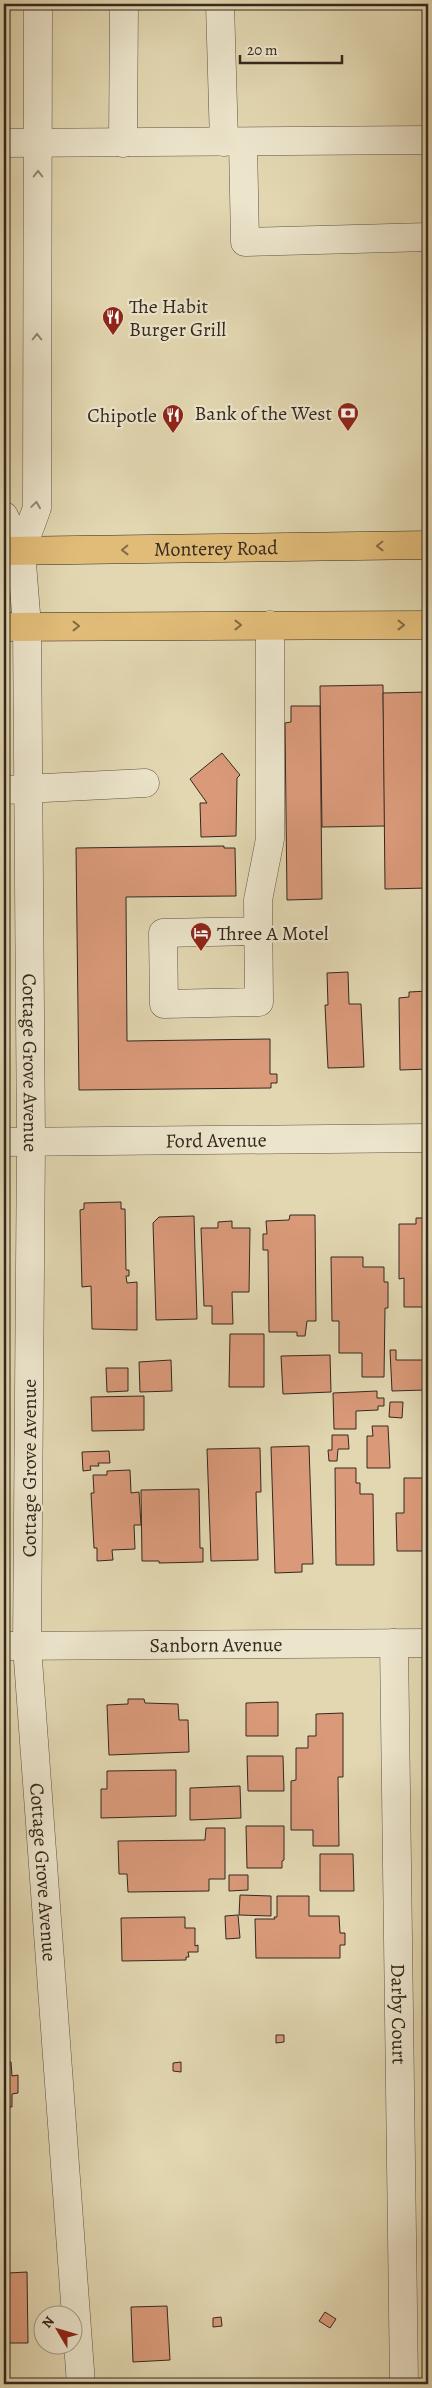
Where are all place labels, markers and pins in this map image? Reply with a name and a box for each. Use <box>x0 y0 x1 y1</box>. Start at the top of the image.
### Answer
place label: The Habit Burger Grill <box>129 293 226 343</box>
restaurant icon: The Habit Burger Grill <box>101 305 125 336</box>
place label: Bank of the West <box>194 400 332 427</box>
bank icon: Bank of the West <box>336 401 360 432</box>
place label: Chipotle <box>87 402 157 429</box>
restaurant icon: Chipotle <box>161 403 185 434</box>
place label: Three A Motel <box>217 920 329 947</box>
hotel icon: Three A Motel <box>189 921 213 952</box>

